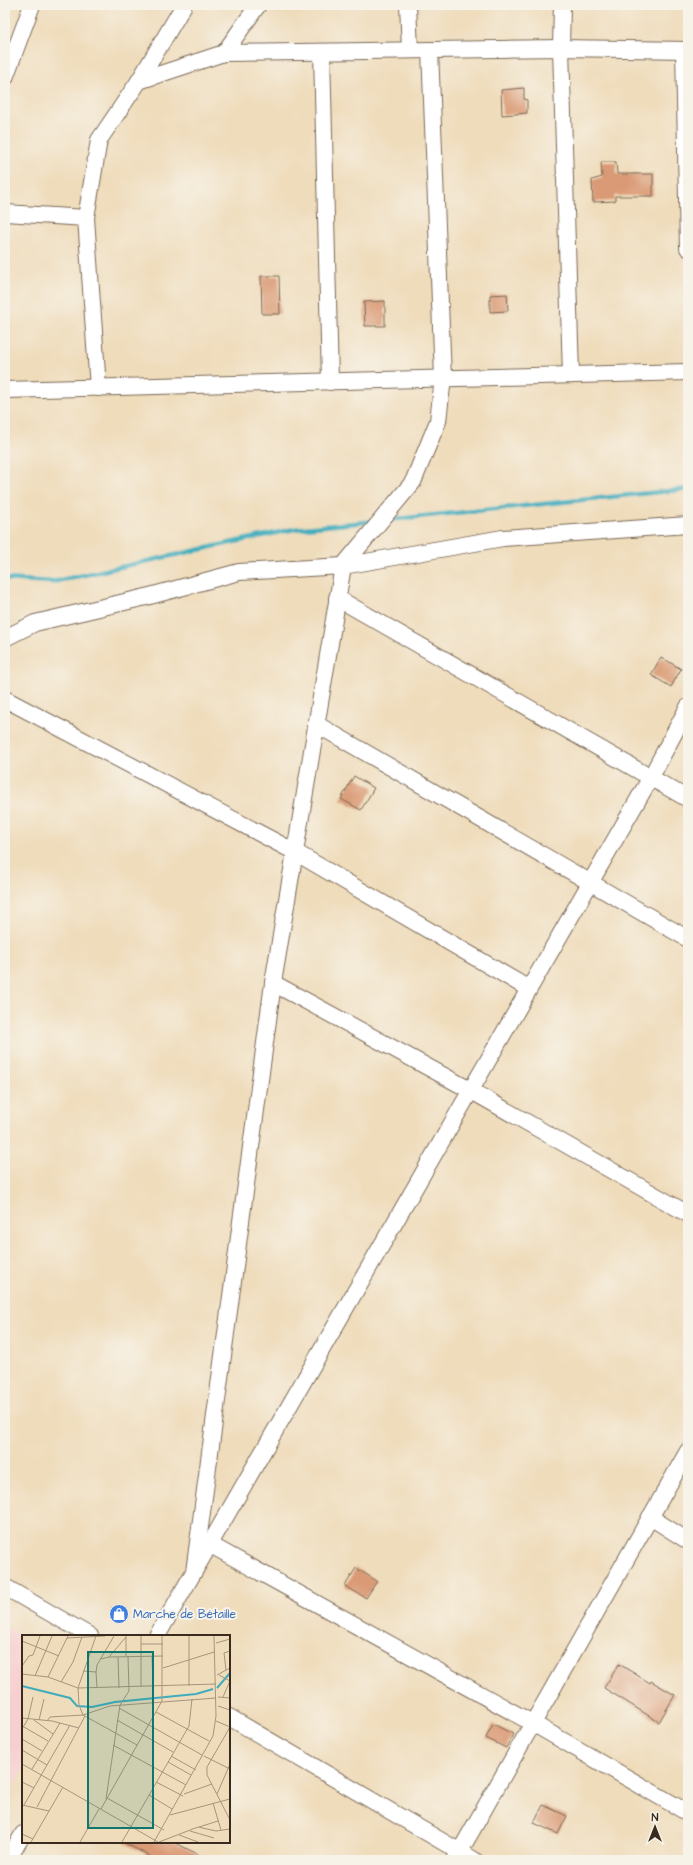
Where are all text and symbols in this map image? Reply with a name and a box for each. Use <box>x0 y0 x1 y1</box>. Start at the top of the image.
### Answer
shop icon: Marche de Bétaille <box>108 1603 130 1625</box>
place label: Marche de Bétaille <box>133 1606 237 1623</box>
inset map <box>22 1635 230 1843</box>
north arrow <box>635 1807 675 1847</box>
text: N <box>652 1810 659 1825</box>

